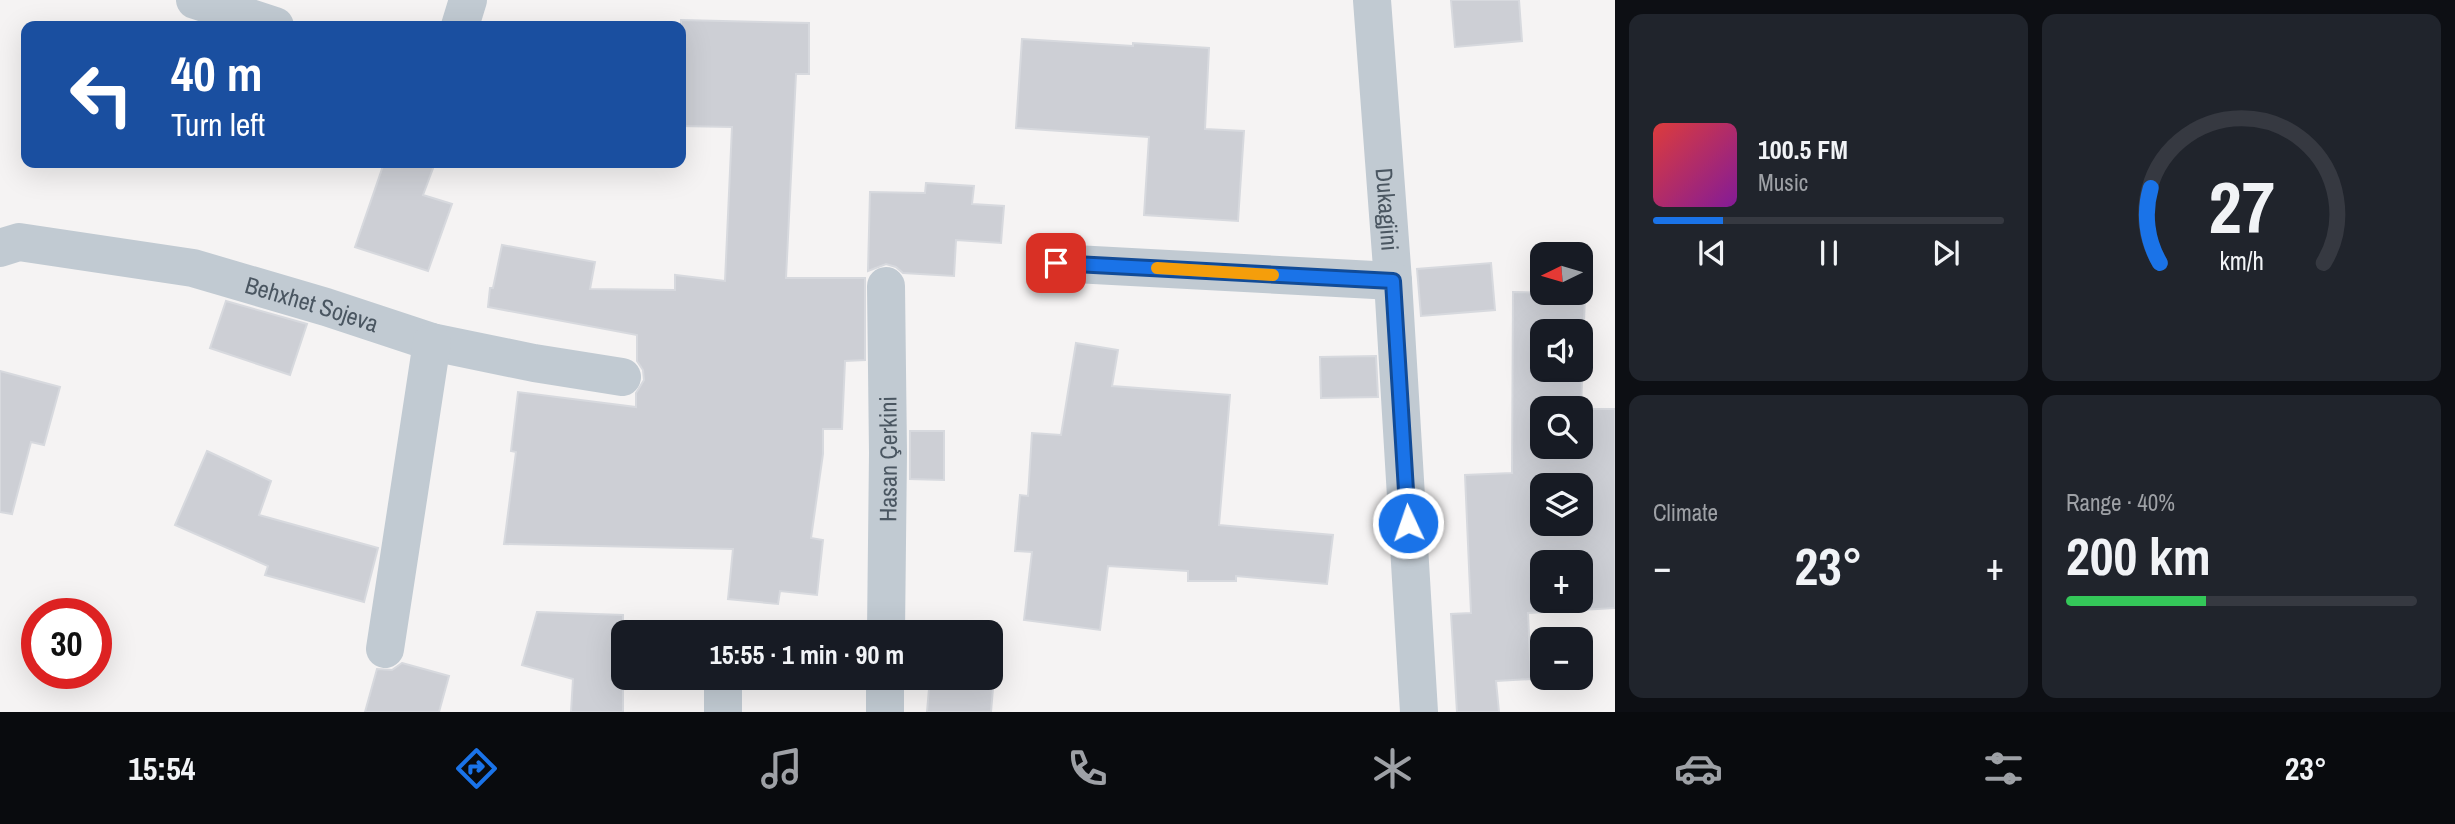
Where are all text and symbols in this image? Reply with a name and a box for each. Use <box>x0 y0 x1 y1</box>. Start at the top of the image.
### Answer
text: 40 m <box>171 40 263 106</box>
icon: left <box>56 49 147 140</box>
text: Turn left <box>171 103 265 146</box>
text: 100.5 FM <box>1758 132 1848 167</box>
text: 27 <box>2208 159 2275 257</box>
street label: Dukagjini <box>1369 167 1407 252</box>
text: Music <box>1758 167 1808 198</box>
pin <box>1026 233 1086 293</box>
icon: previous <box>1693 234 1731 272</box>
icon: pause <box>1810 234 1848 272</box>
icon: next <box>1927 234 1965 272</box>
north arrow <box>1530 242 1592 304</box>
map controls <box>1530 242 1593 690</box>
icon: arrive <box>1037 244 1075 282</box>
text: km/h <box>2219 244 2264 278</box>
street label: Behxhet Sojeva <box>241 268 383 339</box>
button: sound <box>1530 319 1593 382</box>
street label: Hasan Çerkini <box>871 396 904 522</box>
button: search <box>1530 396 1593 459</box>
button: layers <box>1530 473 1593 536</box>
position arrow <box>1371 486 1445 560</box>
text: Range · 40% <box>2066 487 2175 518</box>
text: Climate <box>1653 497 1718 528</box>
text: 200 km <box>2066 521 2211 591</box>
text: 23° <box>1794 531 1863 601</box>
text: − <box>1653 541 1671 592</box>
text: + <box>1986 541 2004 592</box>
button: + <box>1530 550 1593 613</box>
speed limit sign: 30 <box>21 598 112 689</box>
button: − <box>1530 627 1593 690</box>
text: 15:55 · 1 min · 90 m <box>710 637 904 672</box>
icon: directions <box>452 744 501 793</box>
icon: music <box>757 744 806 793</box>
icon: phone <box>1063 744 1112 793</box>
icon: climate <box>1368 744 1417 793</box>
icon: car <box>1674 744 1723 793</box>
icon: filters <box>1979 744 2028 793</box>
text: 15:54 <box>128 747 195 790</box>
text: 23° <box>2285 747 2327 790</box>

